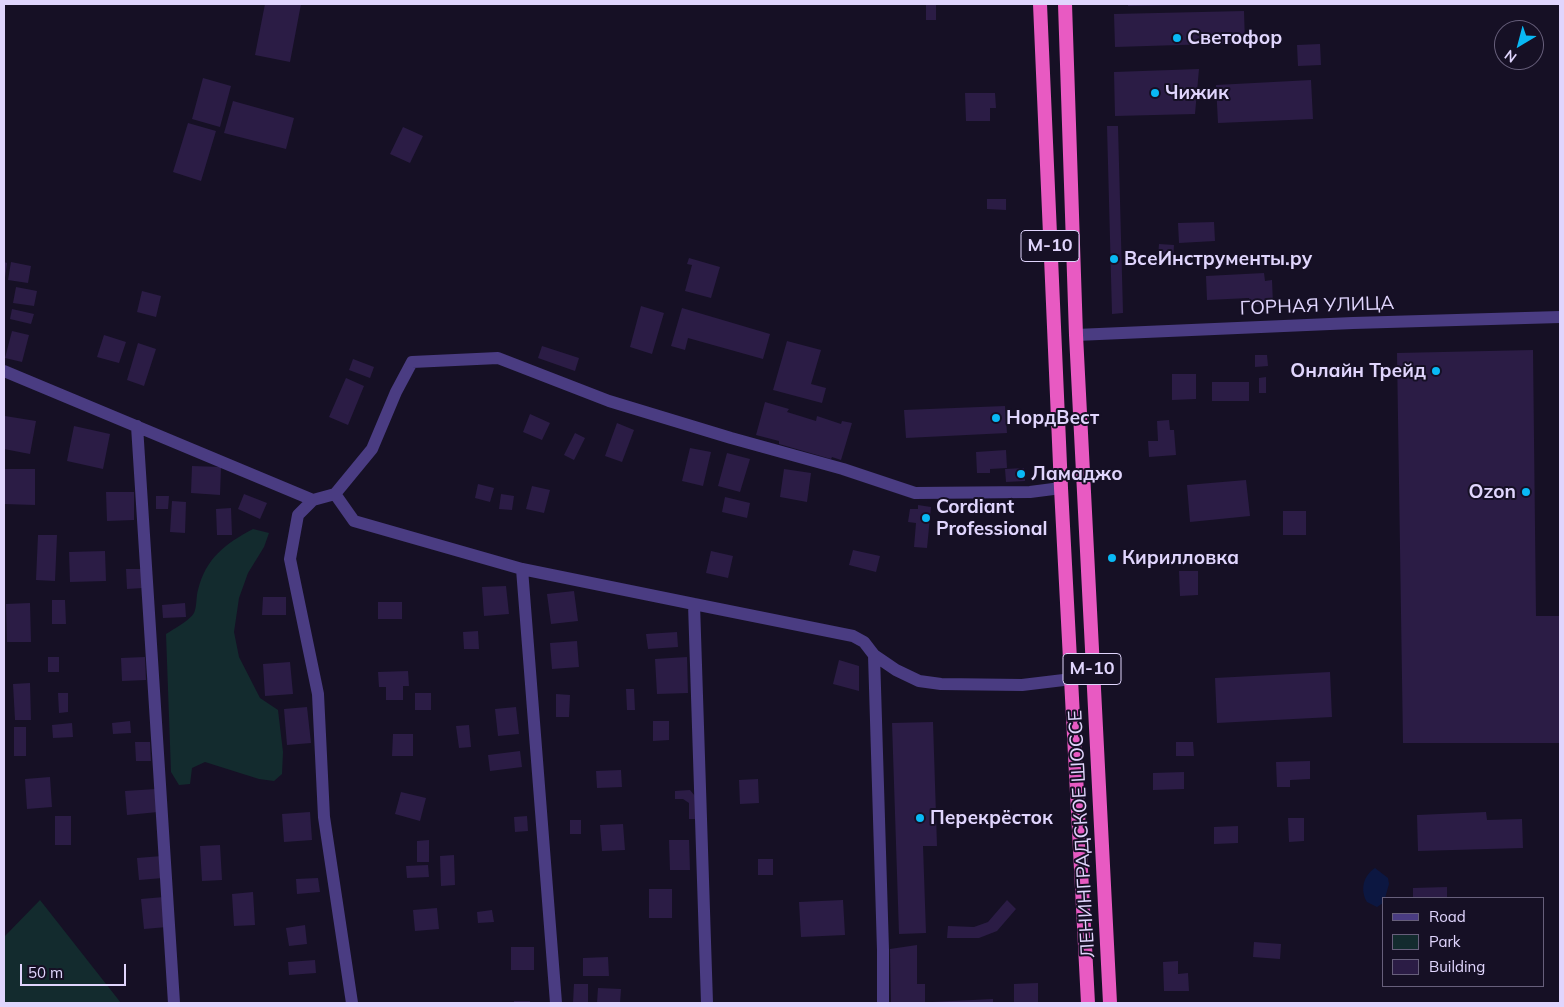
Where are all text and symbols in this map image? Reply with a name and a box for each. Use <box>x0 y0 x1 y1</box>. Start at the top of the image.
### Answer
north arrow <box>1494 20 1544 70</box>
place label: Светофор <box>1187 27 1282 49</box>
marker: Светофор <box>1171 32 1183 44</box>
text: N <box>1501 46 1520 67</box>
place label: Чижик <box>1165 82 1229 104</box>
marker: Чижик <box>1149 87 1161 99</box>
road number: М-10 <box>1021 230 1079 262</box>
place label: ВсеИнструменты.ру <box>1124 248 1312 270</box>
marker: ВсеИнструменты.ру <box>1108 253 1120 265</box>
street label: ГОРНАЯ УЛИЦА <box>1239 292 1395 320</box>
place label: Онлайн Трейд <box>1290 360 1426 382</box>
marker: Онлайн Трейд <box>1430 365 1442 377</box>
place label: НордВест <box>1006 407 1099 429</box>
marker: НордВест <box>990 412 1002 424</box>
place label: Ламаджо <box>1031 463 1123 485</box>
marker: Ламаджо <box>1015 468 1027 480</box>
place label: Ozon <box>1469 481 1516 503</box>
marker: Ozon <box>1520 486 1532 498</box>
place label: Cordiant Professional <box>936 496 1048 540</box>
marker: Cordiant Professional <box>920 512 932 524</box>
place label: Кирилловка <box>1122 547 1239 569</box>
marker: Кирилловка <box>1106 552 1118 564</box>
road number: М-10 <box>1063 654 1121 684</box>
street label: ЛЕНИНГРАДСКОЕ ШОССЕ <box>1064 710 1100 958</box>
place label: Перекрёсток <box>930 807 1053 829</box>
marker: Перекрёсток <box>914 812 926 824</box>
legend <box>1382 897 1544 987</box>
text: Road <box>1429 907 1466 926</box>
text: Park <box>1429 932 1461 951</box>
scale bar <box>22 954 129 986</box>
text: Building <box>1429 957 1485 976</box>
text: 50 m <box>28 963 63 982</box>

